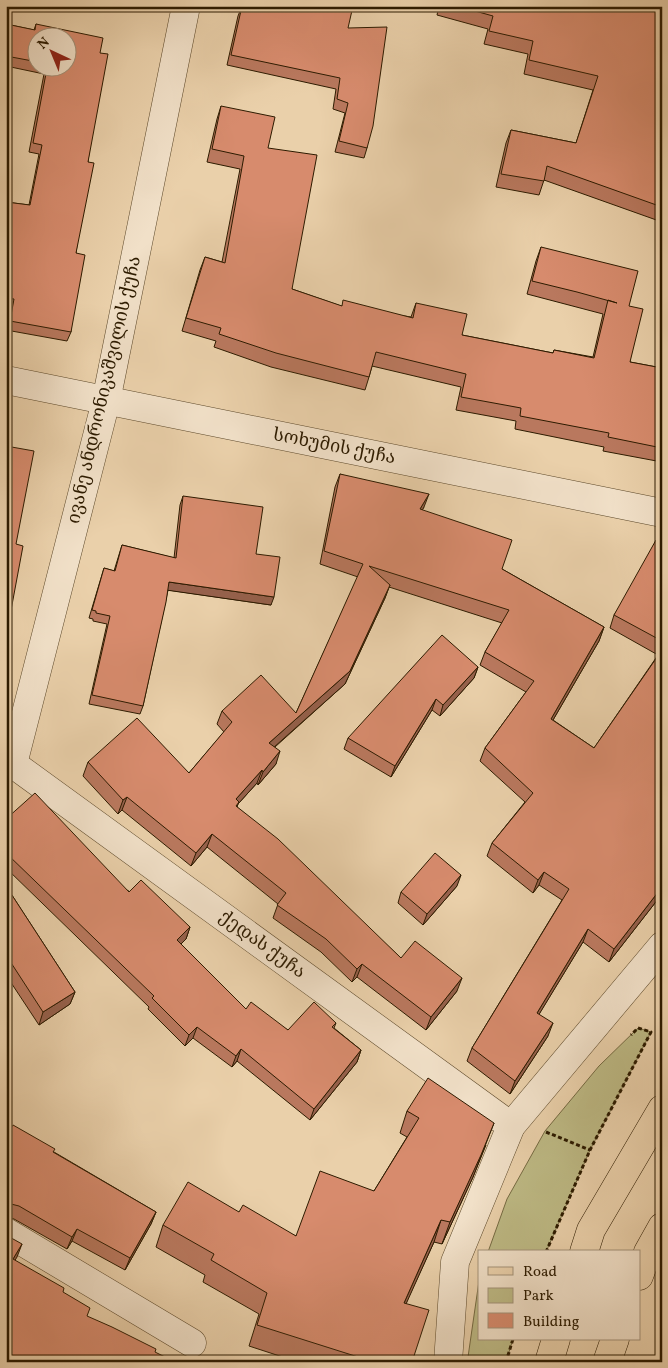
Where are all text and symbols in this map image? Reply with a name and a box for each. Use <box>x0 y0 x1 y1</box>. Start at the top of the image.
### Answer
north arrow <box>28 28 78 78</box>
text: N <box>34 33 54 54</box>
street label: ივანე ანდრონიკაშვილის ქუჩა <box>62 254 148 526</box>
street label: სოხუმის ქუჩა <box>271 423 397 471</box>
street label: ქედას ქუჩა <box>214 905 310 985</box>
legend <box>478 1250 640 1340</box>
text: Road <box>523 1262 557 1283</box>
text: Park <box>523 1286 554 1307</box>
text: Building <box>523 1312 580 1333</box>

